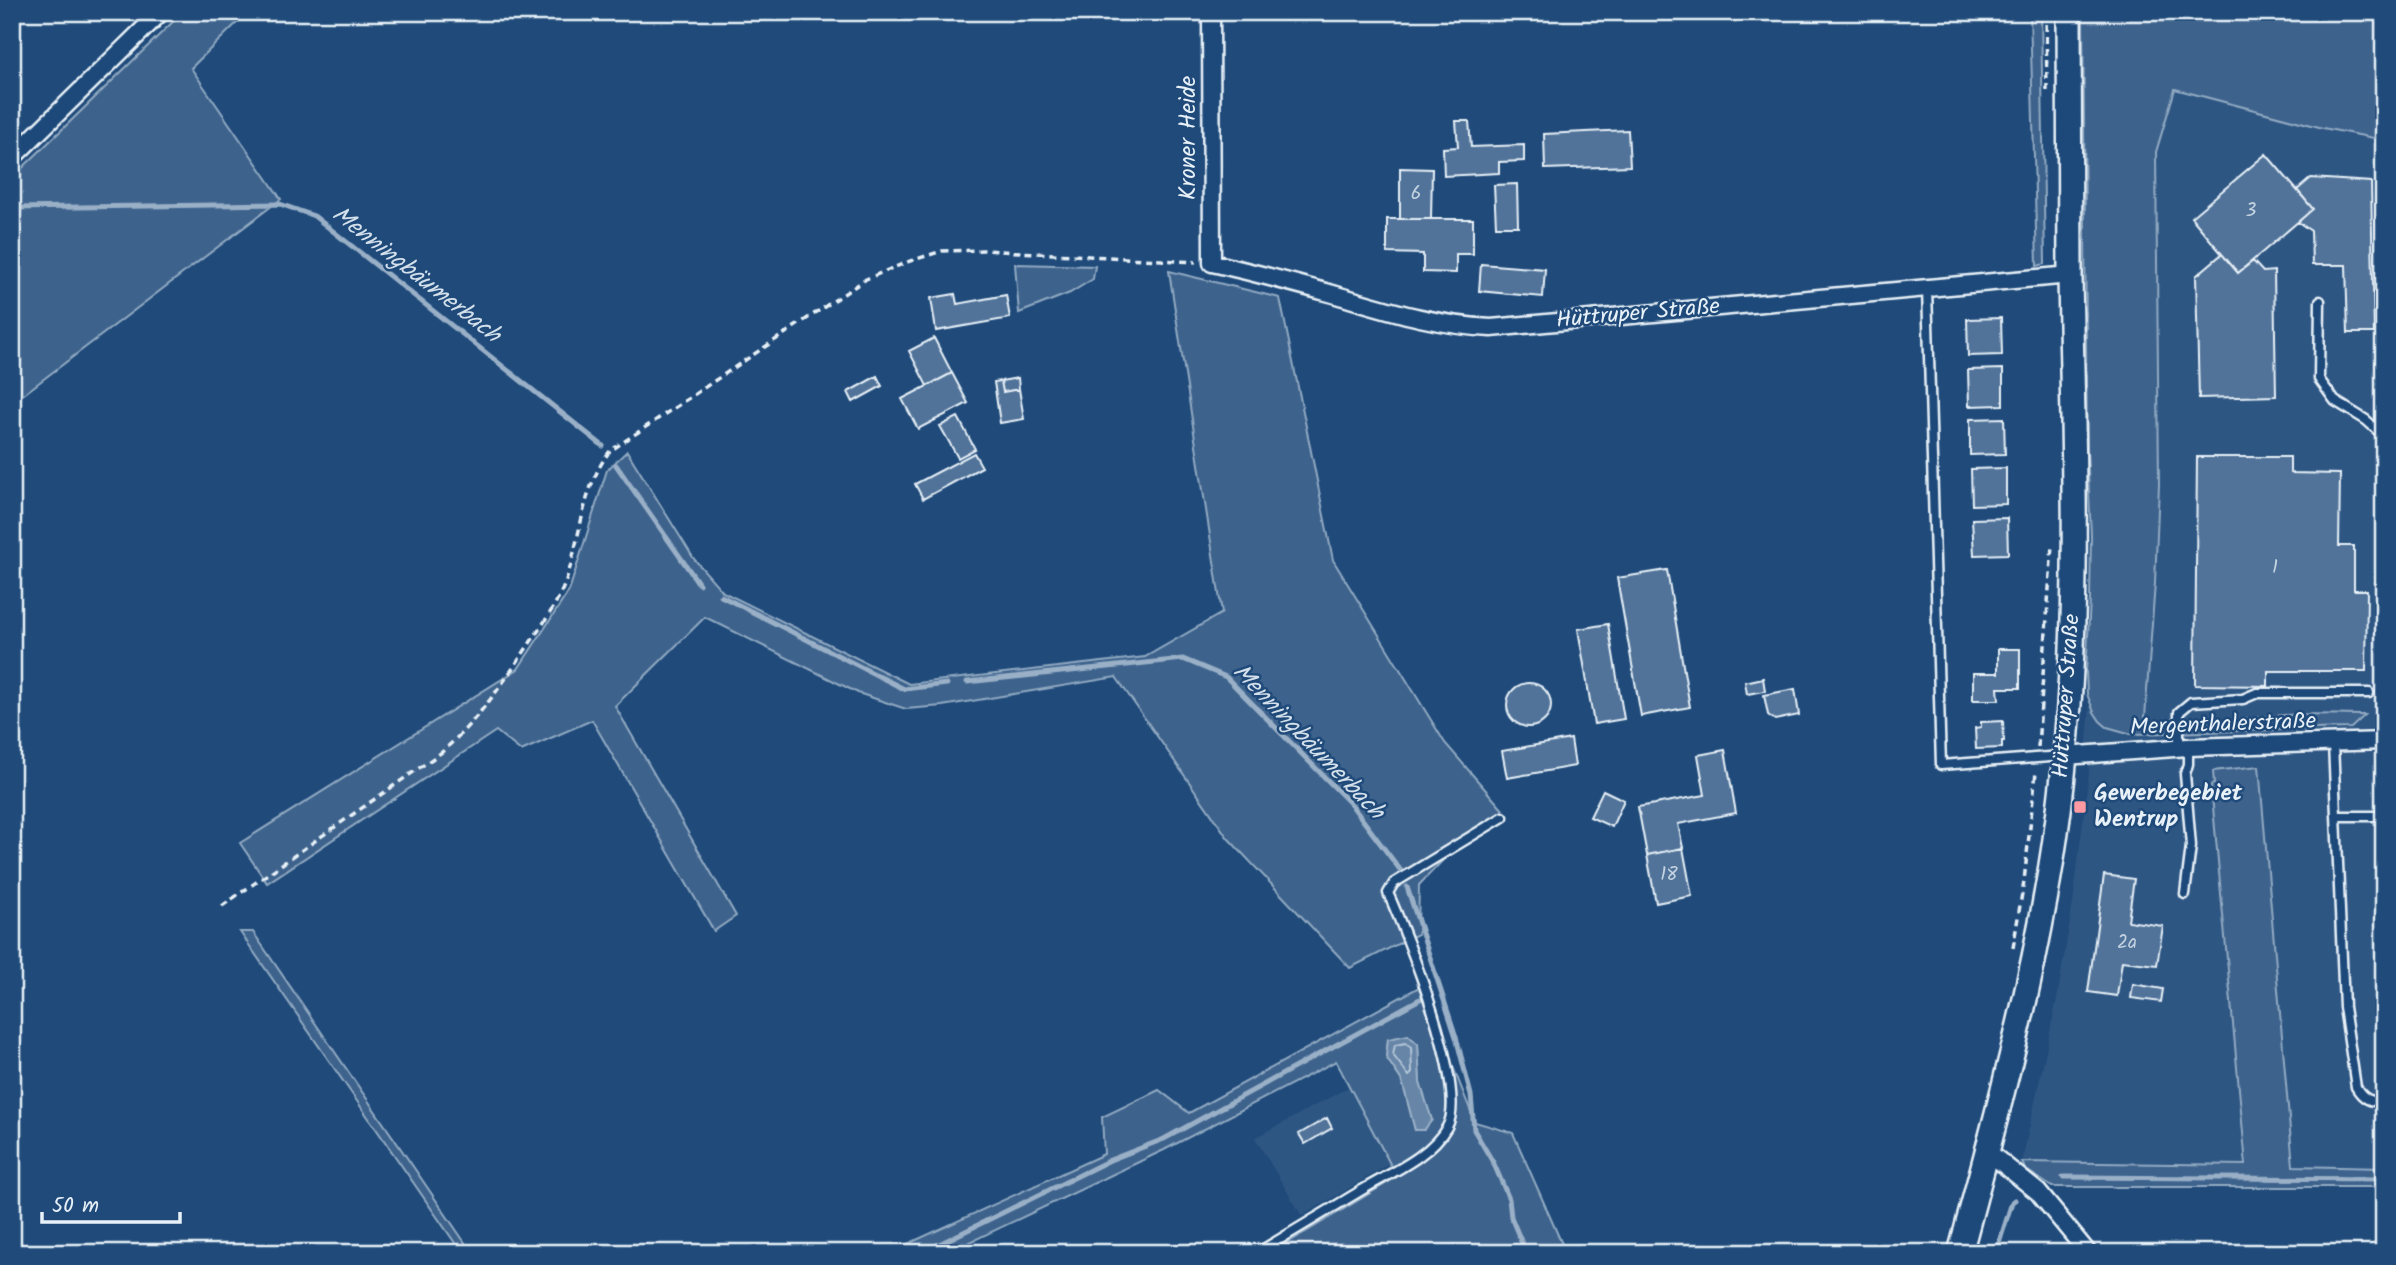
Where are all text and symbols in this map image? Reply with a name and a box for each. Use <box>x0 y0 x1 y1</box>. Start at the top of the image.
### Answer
street label: Kroner Heide <box>1171 76 1207 200</box>
house number: 6 <box>1411 179 1421 209</box>
water label: Menningbäumerbach <box>323 196 511 355</box>
house number: 3 <box>2246 196 2257 226</box>
street label: Hüttruper Straße <box>1555 289 1721 339</box>
house number: 1 <box>2272 553 2278 583</box>
street label: Hüttruper Straße <box>2043 613 2091 779</box>
water label: Menningbäumerbach <box>1222 654 1395 831</box>
street label: Mergenthalerstraße <box>2129 704 2317 746</box>
place label: Gewerbegebiet Wentrup <box>2094 776 2243 838</box>
marker: Gewerbegebiet Wentrup <box>2072 799 2088 815</box>
house number: 18 <box>1660 860 1678 890</box>
house number: 2a <box>2117 928 2137 958</box>
scale bar <box>42 1181 180 1225</box>
text: 50 m <box>52 1190 99 1223</box>

